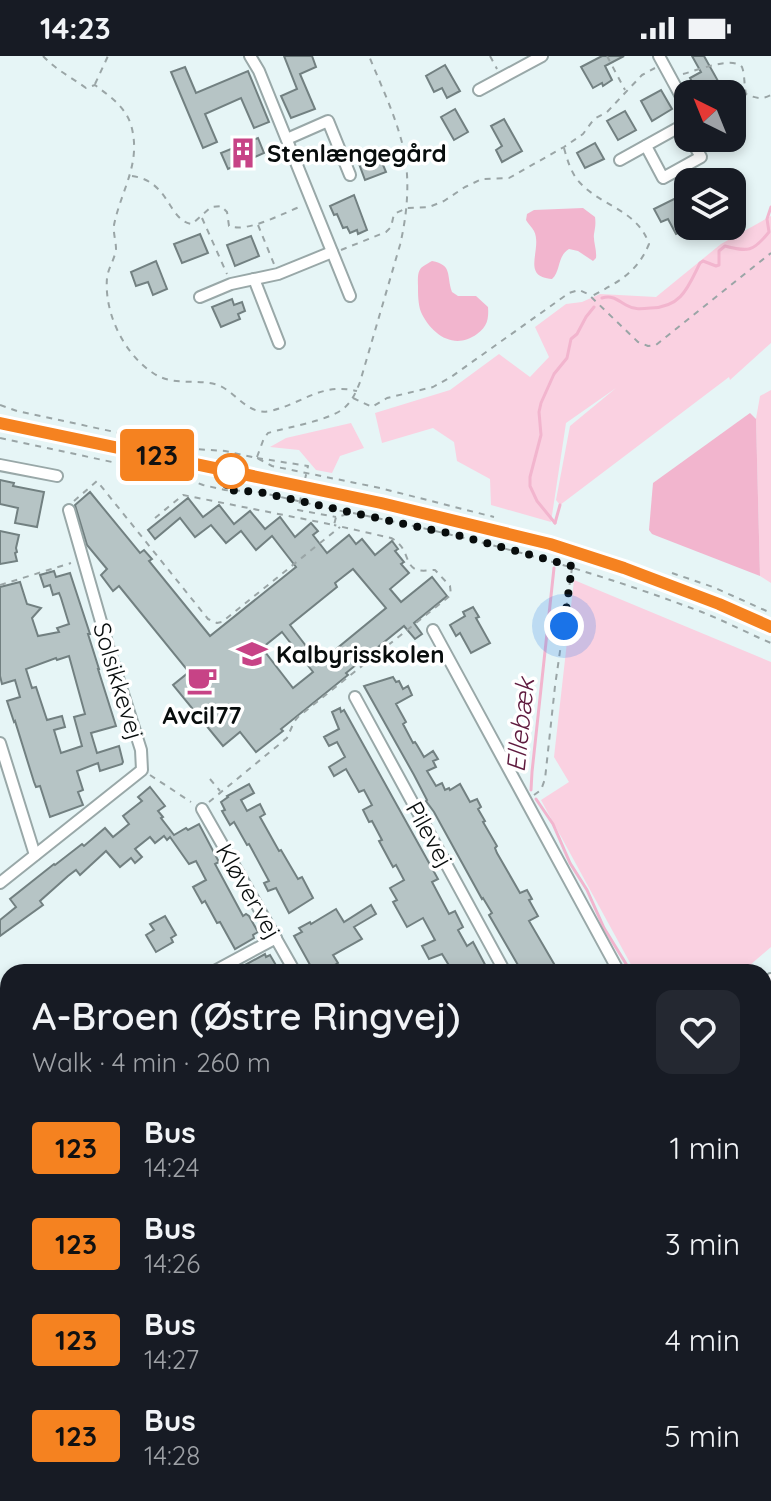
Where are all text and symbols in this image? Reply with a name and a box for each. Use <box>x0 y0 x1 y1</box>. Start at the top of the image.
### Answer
text: 14:23 <box>40 9 111 47</box>
north arrow <box>674 80 746 152</box>
map controls <box>674 80 746 240</box>
building icon: Stenlængegård <box>226 136 260 170</box>
place label: Stenlængegård <box>267 138 447 168</box>
button: layers <box>674 168 746 240</box>
line badge: 123 <box>111 429 203 481</box>
text: 123 <box>136 437 178 472</box>
unlabelled marker <box>214 454 248 488</box>
your location <box>544 606 584 646</box>
street label: Solsikkevej <box>87 619 151 743</box>
school or university icon: Kalbyrisskolen <box>235 637 269 671</box>
place label: Kalbyrisskolen <box>276 639 444 669</box>
cafe icon: Avcil77 <box>185 663 219 697</box>
water label: Ellebæk <box>499 674 542 774</box>
place label: Avcil77 <box>162 700 242 730</box>
street label: Pilevej <box>400 796 460 872</box>
street label: Kløvervej <box>210 838 288 944</box>
button: heart <box>656 990 740 1074</box>
text: A-Broen (Østre Ringvej) <box>32 992 460 1040</box>
text: Walk · 4 min · 260 m <box>32 1046 271 1079</box>
text: Bus <box>144 1113 196 1151</box>
text: 1 min <box>670 1129 740 1167</box>
text: 123 <box>55 1130 97 1165</box>
text: 14:24 <box>144 1151 200 1184</box>
text: Bus <box>144 1209 196 1247</box>
text: 3 min <box>665 1225 740 1263</box>
text: 123 <box>55 1226 97 1261</box>
text: 14:26 <box>144 1247 200 1280</box>
text: Bus <box>144 1305 196 1343</box>
text: 4 min <box>665 1321 740 1359</box>
text: 123 <box>55 1322 97 1357</box>
text: 14:27 <box>144 1343 199 1376</box>
text: Bus <box>144 1401 196 1439</box>
text: 5 min <box>664 1417 740 1455</box>
text: 123 <box>55 1418 97 1453</box>
text: 14:28 <box>144 1439 200 1472</box>

